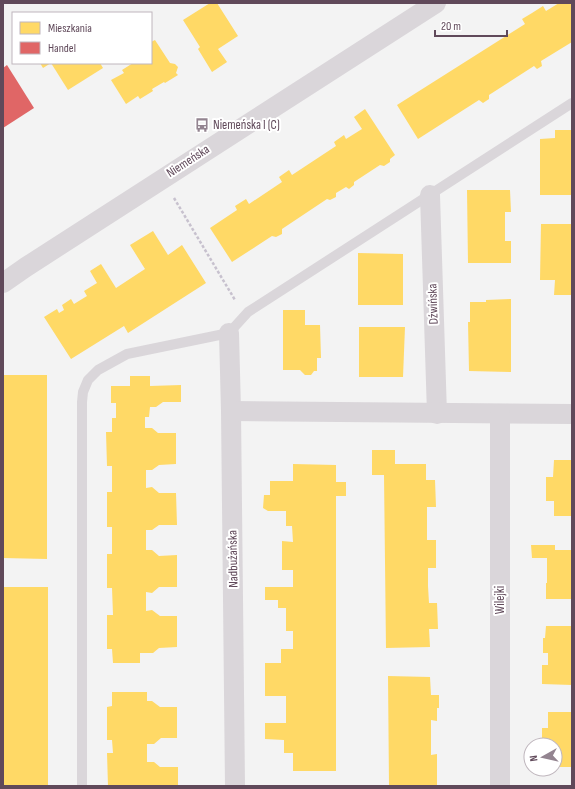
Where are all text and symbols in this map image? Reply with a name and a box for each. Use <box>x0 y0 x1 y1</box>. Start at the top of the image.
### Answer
legend <box>12 12 152 64</box>
scale bar <box>435 12 507 38</box>
text: 20 m <box>441 19 461 34</box>
text: Mieszkania <box>48 21 92 36</box>
text: Handel <box>48 41 76 56</box>
bus stop icon: Niemeńska I (C) <box>194 117 210 133</box>
place label: Niemeńska I (C) <box>213 117 280 133</box>
street label: Niemeńska <box>163 141 213 181</box>
street label: Dźwińska <box>424 283 442 325</box>
street label: Nadbużańska <box>224 530 242 588</box>
street label: Wilejki <box>492 586 508 614</box>
north arrow <box>523 737 563 777</box>
text: N <box>527 754 540 762</box>

